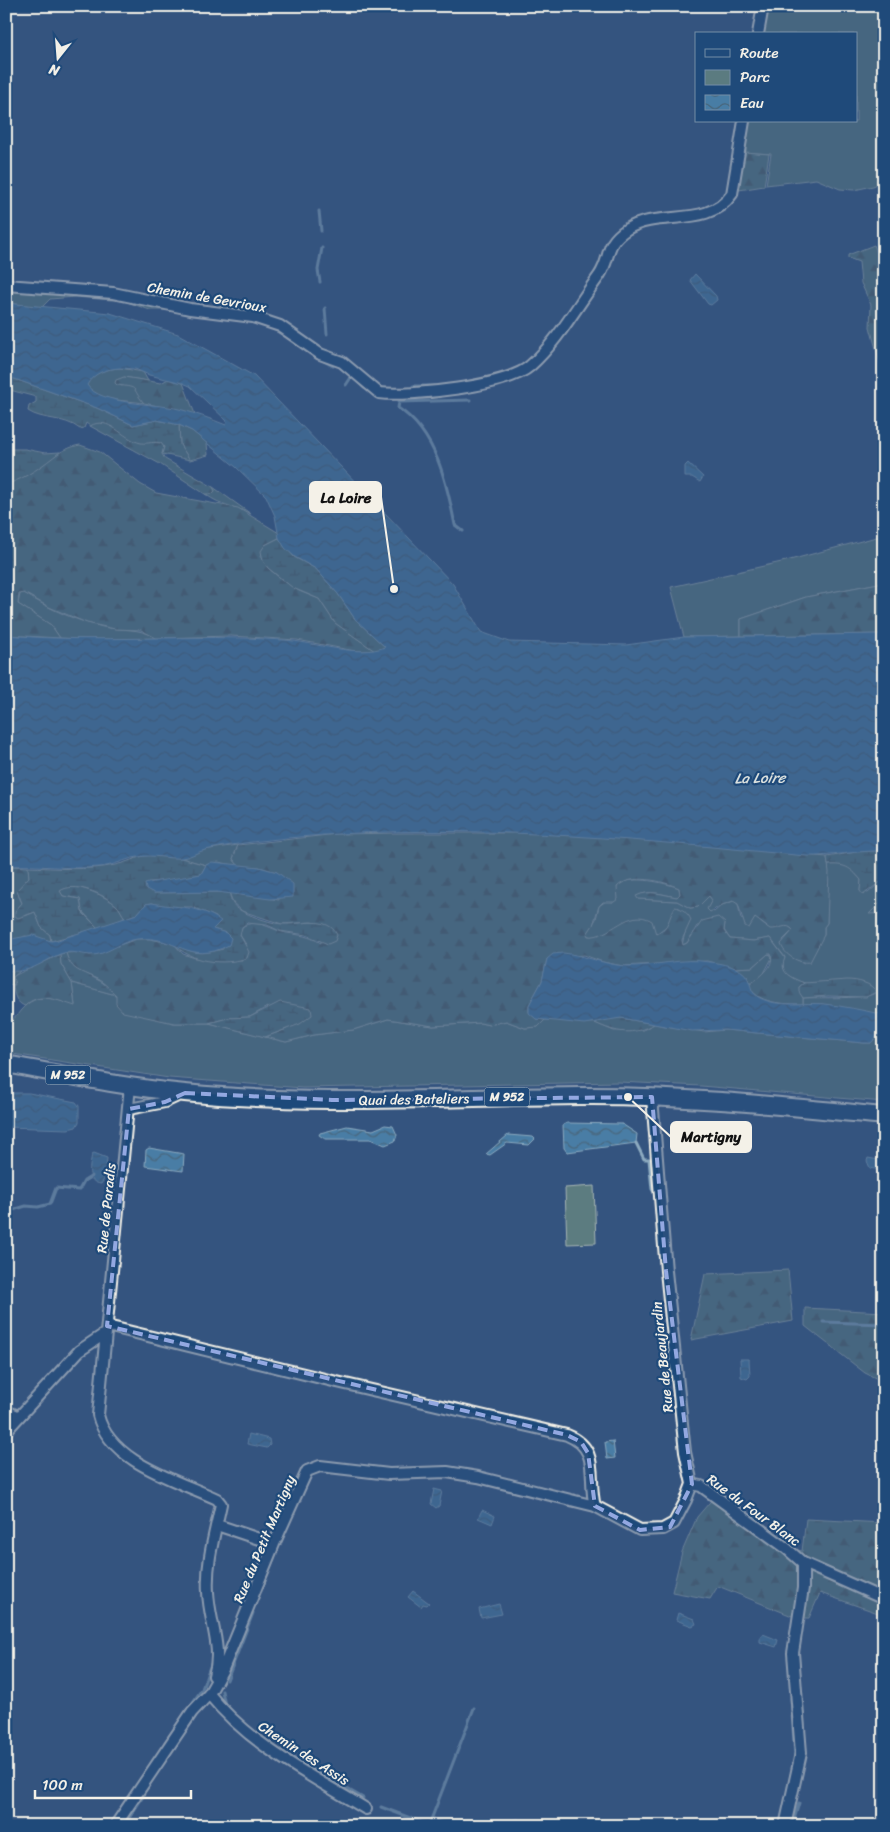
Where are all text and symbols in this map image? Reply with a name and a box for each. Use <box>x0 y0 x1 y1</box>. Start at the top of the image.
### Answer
north arrow <box>32 32 82 82</box>
legend <box>695 32 858 122</box>
text: Route <box>740 40 779 66</box>
text: N <box>46 56 64 84</box>
text: Parc <box>740 64 770 90</box>
text: Eau <box>740 90 764 116</box>
street label: Chemin de Gevrioux <box>145 275 269 320</box>
callout: La Loire <box>310 482 381 512</box>
text: La Loire <box>321 485 372 511</box>
water label: La Loire <box>734 765 787 791</box>
road number: M 952 <box>46 1066 90 1084</box>
street label: Quai des Bateliers <box>359 1086 470 1113</box>
road number: M 952 <box>484 1088 530 1106</box>
callout: Martigny <box>671 1122 751 1152</box>
text: Martigny <box>680 1124 742 1150</box>
street label: Rue de Paradis <box>89 1161 124 1254</box>
street label: Rue de Beaujardin <box>644 1300 681 1414</box>
street label: Rue du Four Blanc <box>701 1468 806 1553</box>
street label: Rue du Petit Martigny <box>226 1471 303 1607</box>
street label: Chemin des Assis <box>253 1714 355 1793</box>
scale bar <box>35 1767 191 1799</box>
text: 100 m <box>42 1772 83 1798</box>

